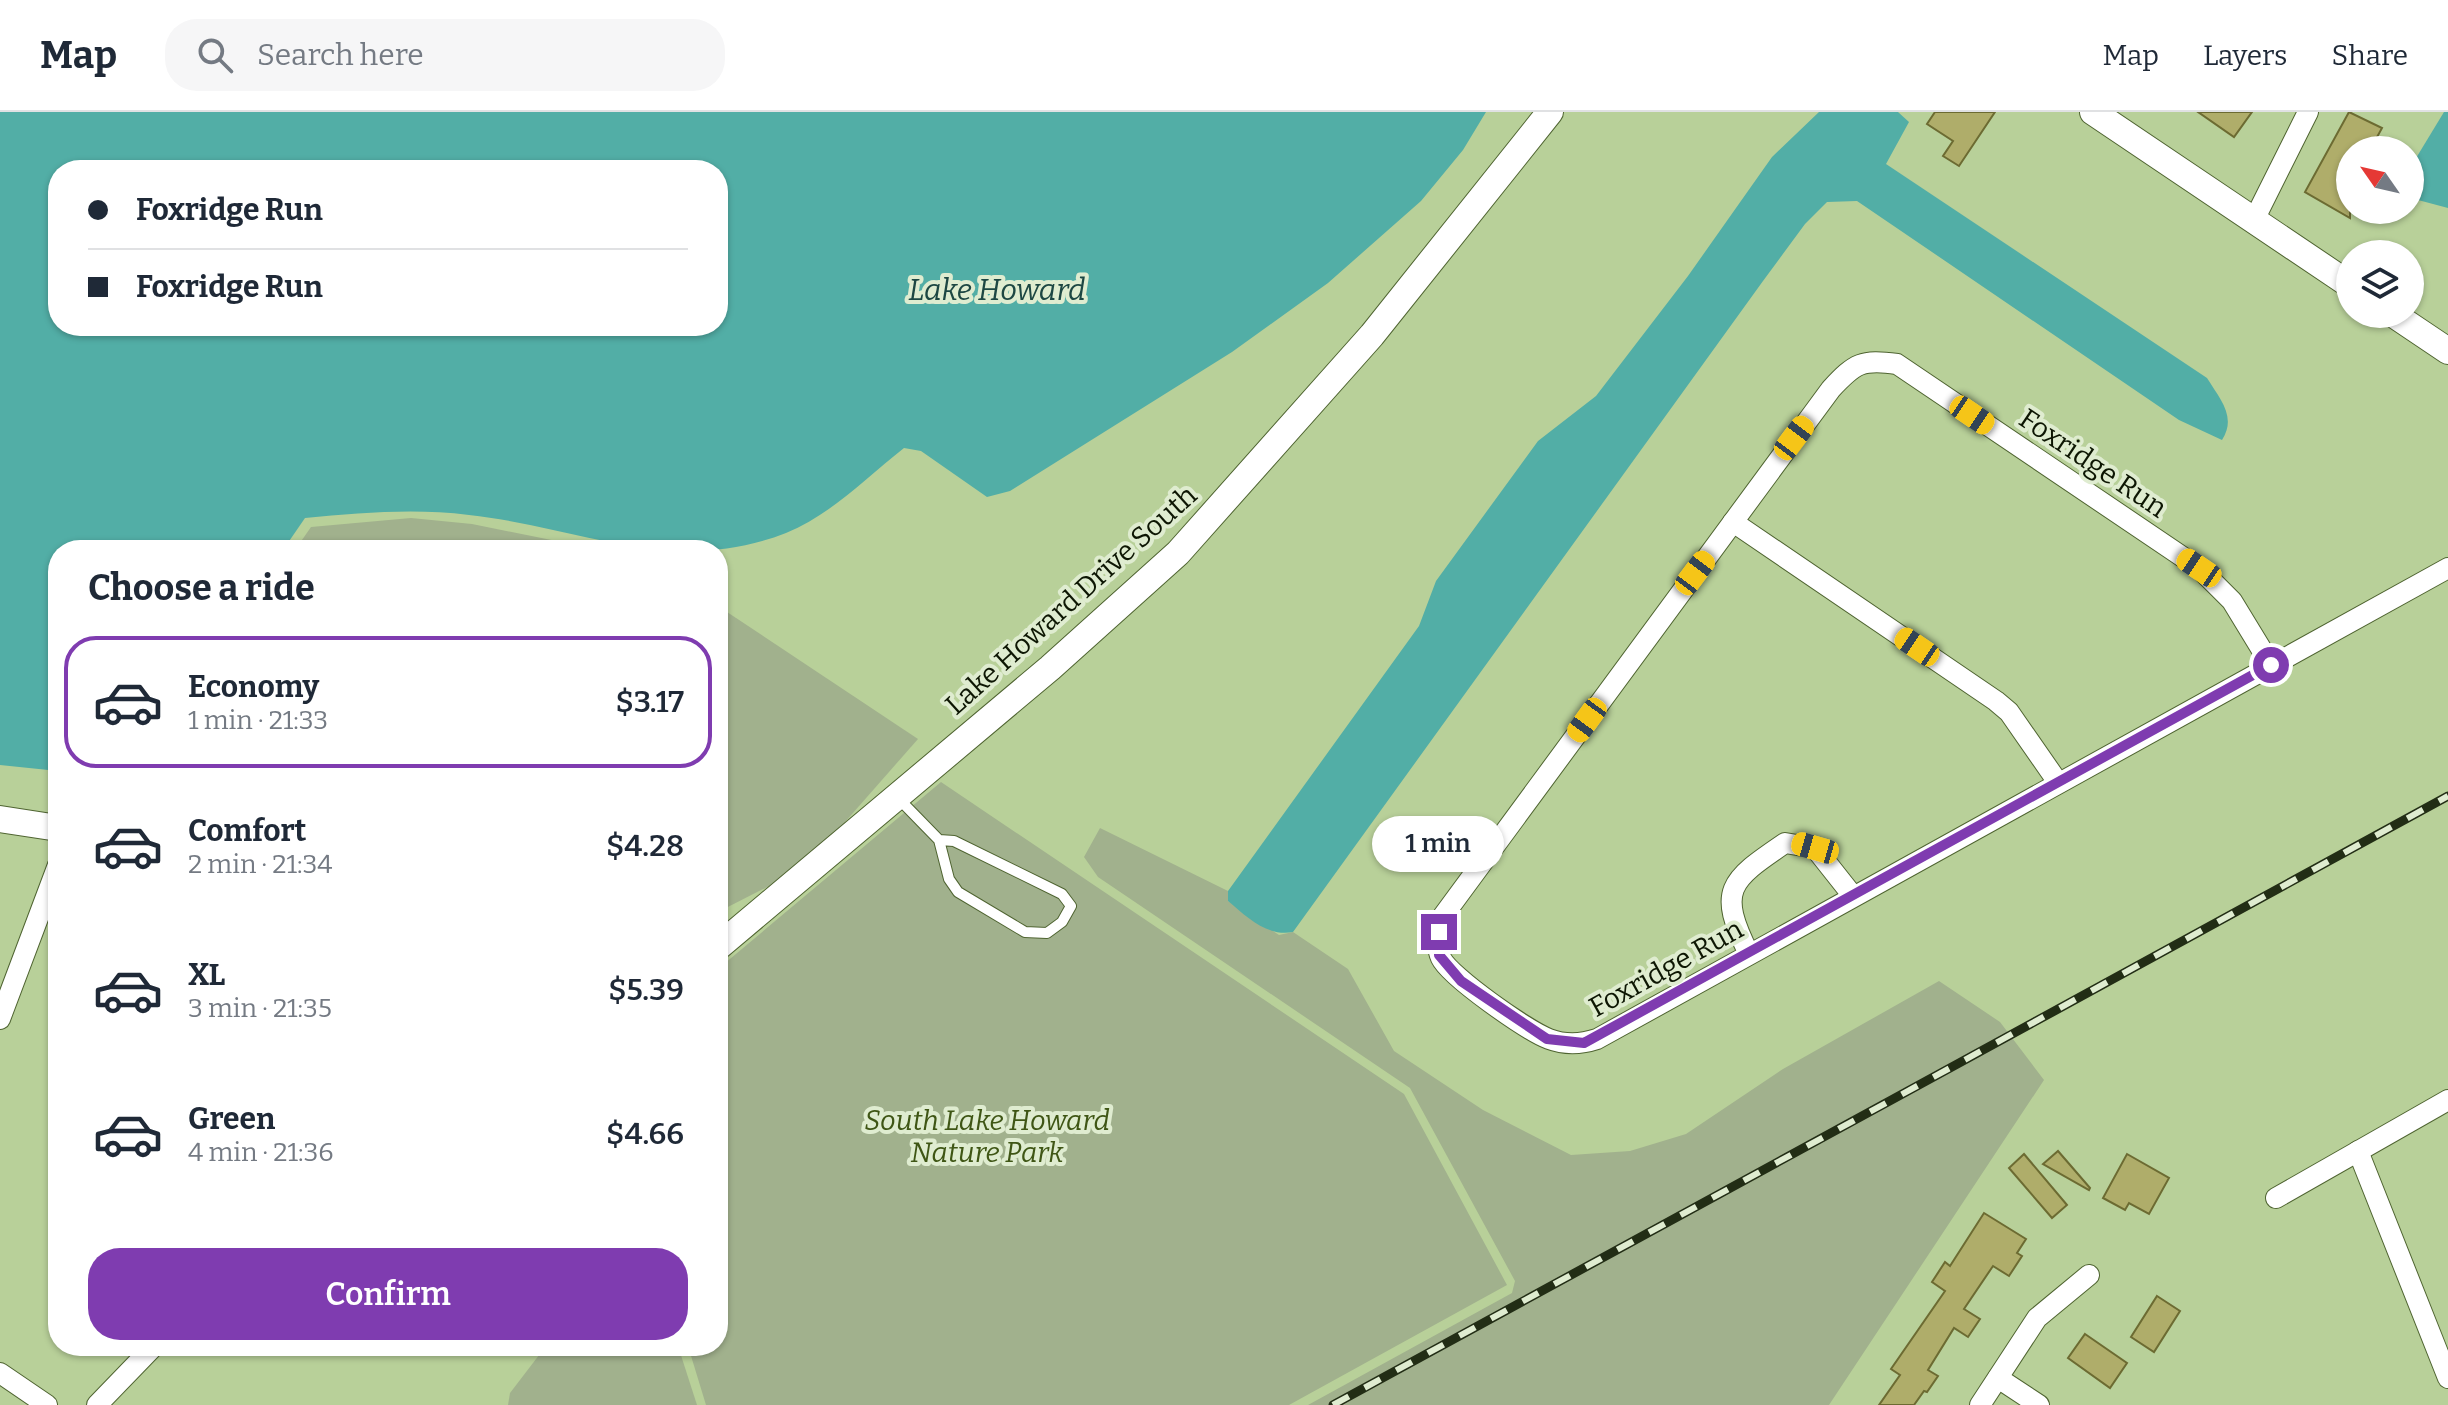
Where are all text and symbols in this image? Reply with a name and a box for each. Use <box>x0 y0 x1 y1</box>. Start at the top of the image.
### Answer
search box <box>165 19 725 91</box>
text: Map <box>40 32 117 78</box>
icon: search <box>193 33 237 77</box>
text: Search here <box>257 37 424 73</box>
text: Map <box>2102 39 2159 72</box>
text: Layers <box>2203 39 2287 72</box>
text: Share <box>2331 39 2408 72</box>
north arrow <box>2336 136 2424 224</box>
map controls <box>2336 136 2424 328</box>
text: Foxridge Run <box>136 192 323 228</box>
button: layers <box>2336 240 2424 328</box>
text: Foxridge Run <box>136 269 323 305</box>
water label: Lake Howard <box>908 272 1086 308</box>
car <box>1945 392 1999 438</box>
street label: Foxridge Run <box>2013 402 2173 525</box>
car <box>1770 412 1818 464</box>
street label: Lake Howard Drive South <box>939 479 1203 721</box>
car <box>2172 545 2226 591</box>
car <box>1671 547 1719 599</box>
text: Choose a ride <box>88 566 315 610</box>
car <box>1890 624 1944 670</box>
route start <box>2253 647 2289 683</box>
icon: car <box>92 666 164 738</box>
text: Economy <box>188 669 319 705</box>
text: $3.17 <box>615 684 684 720</box>
car <box>1563 694 1611 746</box>
text: 1 min · 21:33 <box>188 705 328 736</box>
icon: car <box>92 810 164 882</box>
text: Comfort <box>188 813 306 849</box>
callout: 1 min <box>1373 816 1505 872</box>
text: $4.28 <box>606 828 684 864</box>
text: 1 min <box>1405 828 1471 859</box>
car <box>1789 830 1841 866</box>
text: 2 min · 21:34 <box>188 849 332 880</box>
street label: Foxridge Run <box>1583 912 1749 1024</box>
route end <box>1421 914 1457 950</box>
icon: car <box>92 954 164 1026</box>
text: XL <box>188 957 225 993</box>
text: $5.39 <box>608 972 684 1008</box>
text: 3 min · 21:35 <box>188 993 332 1024</box>
icon: car <box>92 1098 164 1170</box>
text: Green <box>188 1101 275 1137</box>
park label: South Lake Howard Nature Park <box>864 1104 1110 1169</box>
text: $4.66 <box>606 1116 684 1152</box>
text: 4 min · 21:36 <box>188 1137 334 1168</box>
button: Confirm <box>88 1248 688 1340</box>

